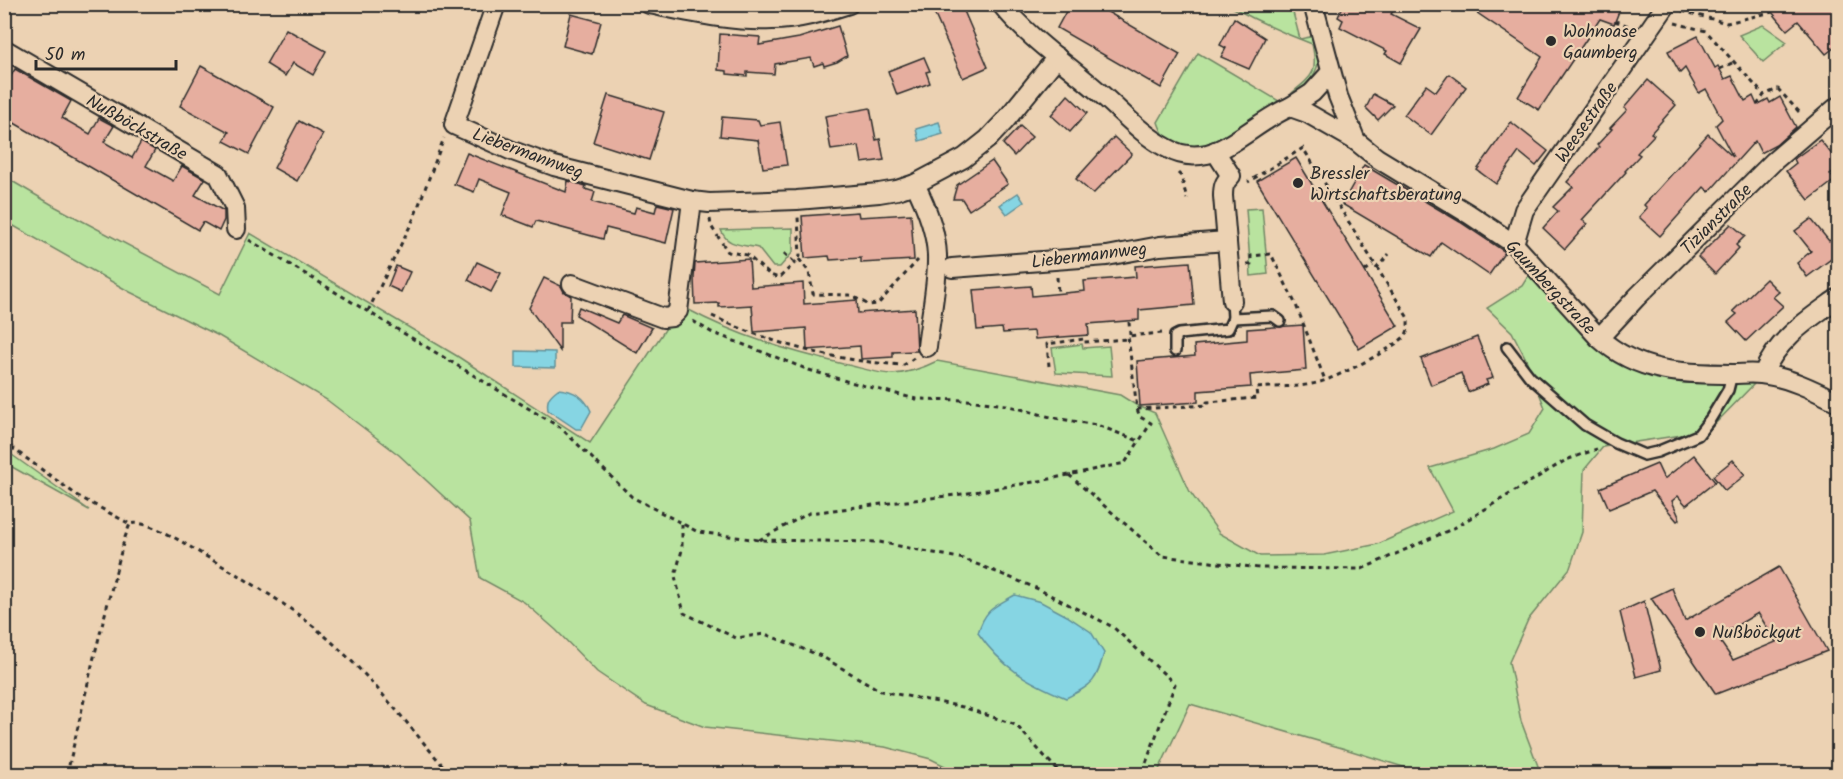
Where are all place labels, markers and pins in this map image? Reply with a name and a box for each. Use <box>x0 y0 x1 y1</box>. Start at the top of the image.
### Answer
place label: Wohnoase Gaumberg <box>1563 18 1637 68</box>
marker: Wohnoase Gaumberg <box>1544 34 1558 48</box>
place label: Bressler Wirtschaftsberatung <box>1310 160 1462 210</box>
marker: Bressler Wirtschaftsberatung <box>1291 176 1305 190</box>
place label: Nußböckgut <box>1712 619 1803 648</box>
marker: Nußböckgut <box>1693 625 1707 639</box>

